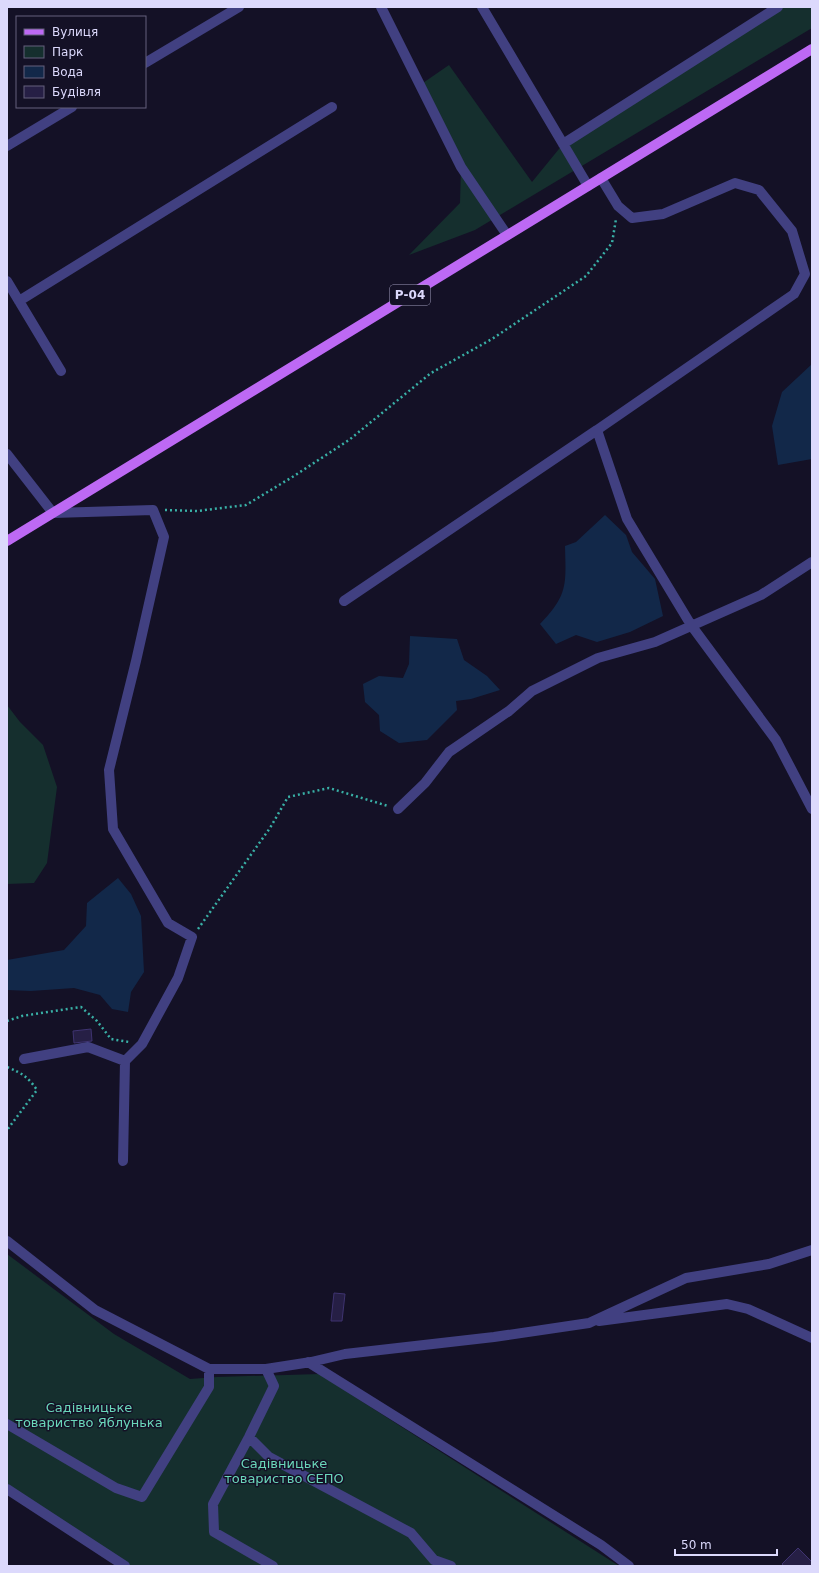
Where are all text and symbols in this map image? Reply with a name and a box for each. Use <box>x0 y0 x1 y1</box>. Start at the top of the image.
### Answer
legend <box>16 16 146 108</box>
text: Вулиця <box>52 25 98 39</box>
text: Парк <box>52 45 83 59</box>
text: Вода <box>52 65 83 79</box>
text: Будівля <box>52 85 101 99</box>
road number: Р-04 <box>390 285 430 305</box>
park label: Садівницьке товариство Яблунька <box>15 1400 163 1430</box>
park label: Садівницьке товариство СЕПО <box>224 1456 344 1486</box>
scale bar <box>675 1531 777 1557</box>
text: 50 m <box>681 1538 712 1552</box>

